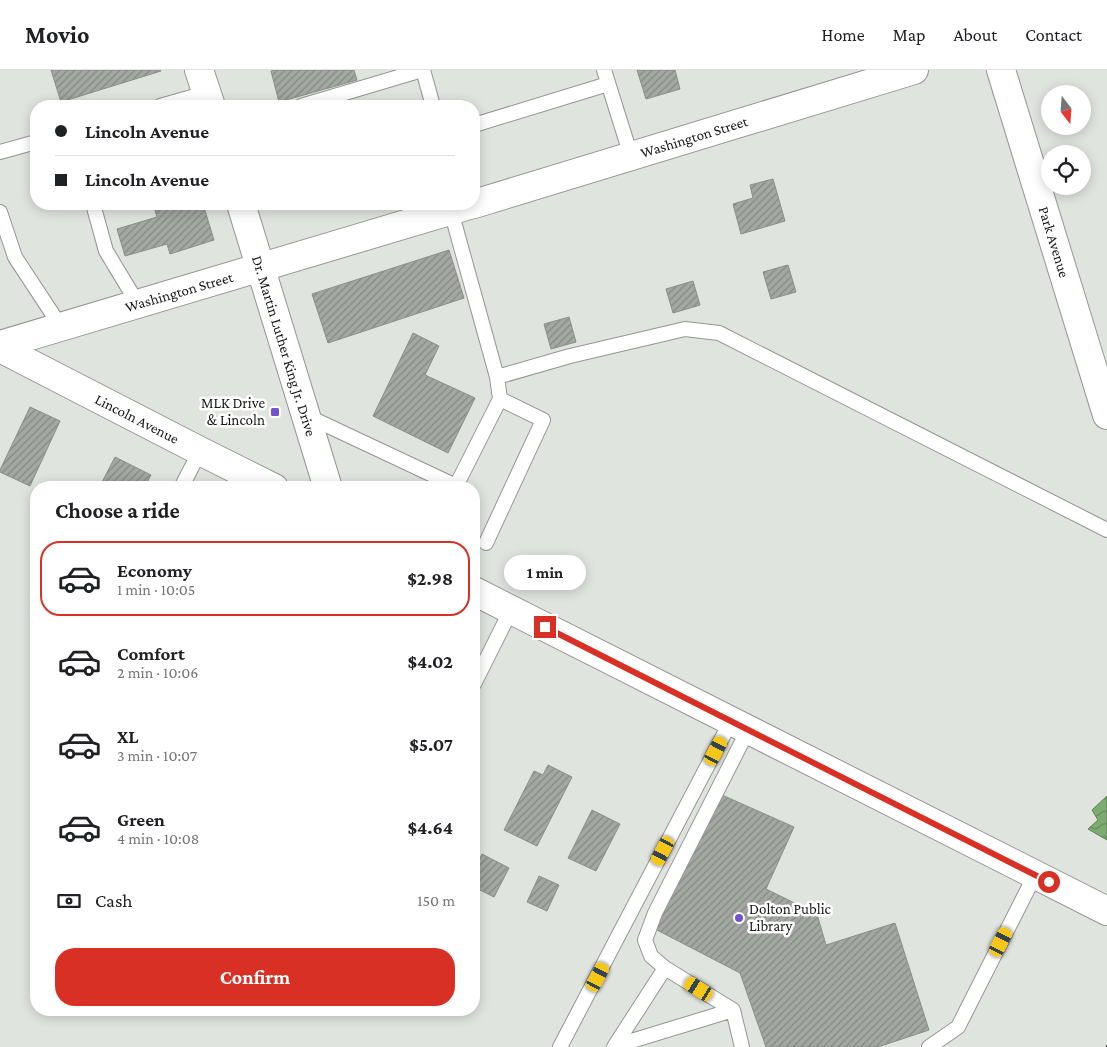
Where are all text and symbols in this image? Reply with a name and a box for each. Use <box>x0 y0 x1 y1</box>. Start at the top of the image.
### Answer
text: Movio <box>25 21 90 48</box>
text: Home <box>822 25 865 45</box>
text: Map <box>893 25 925 45</box>
text: About <box>953 25 997 45</box>
text: Contact <box>1025 25 1082 45</box>
north arrow <box>1041 85 1091 135</box>
map controls <box>1041 85 1091 195</box>
street label: Washington Street <box>638 113 751 162</box>
text: Lincoln Avenue <box>85 121 209 142</box>
button: locate <box>1041 145 1091 195</box>
text: Lincoln Avenue <box>85 169 209 190</box>
street label: Park Avenue <box>1036 204 1073 280</box>
street label: Dr. Martin Luther King Jr. Drive <box>248 254 319 439</box>
street label: Washington Street <box>123 269 236 316</box>
street label: Lincoln Avenue <box>92 391 182 447</box>
place label: MLK Drive & Lincoln <box>201 395 265 428</box>
marker: MLK Drive & Lincoln <box>269 406 281 418</box>
text: Choose a ride <box>55 498 180 523</box>
callout: 1 min <box>504 554 586 590</box>
icon: car <box>57 556 102 601</box>
text: Economy <box>117 560 192 581</box>
text: 1 min <box>527 564 563 581</box>
text: $2.98 <box>407 568 453 589</box>
text: 1 min · 10:05 <box>117 581 195 598</box>
route end <box>534 616 556 638</box>
icon: car <box>57 639 102 684</box>
text: Comfort <box>117 643 185 664</box>
text: $4.02 <box>407 651 453 672</box>
text: 2 min · 10:06 <box>117 664 198 681</box>
icon: car <box>57 722 102 767</box>
text: XL <box>117 726 139 747</box>
text: $5.07 <box>409 734 453 755</box>
car <box>702 734 729 768</box>
text: 3 min · 10:07 <box>117 747 197 764</box>
icon: car <box>57 805 102 850</box>
text: Green <box>117 809 165 830</box>
text: $4.64 <box>408 817 453 838</box>
text: 4 min · 10:08 <box>117 830 199 847</box>
car <box>649 834 676 868</box>
route start <box>1038 871 1060 893</box>
icon: cash <box>55 887 83 915</box>
text: Cash <box>95 890 133 911</box>
text: 150 m <box>417 892 455 909</box>
place label: Dolton Public Library <box>749 901 832 935</box>
marker: Dolton Public Library <box>733 912 745 924</box>
car <box>987 925 1014 959</box>
button: Confirm <box>55 948 455 1006</box>
car <box>584 960 611 994</box>
car <box>682 975 715 1003</box>

